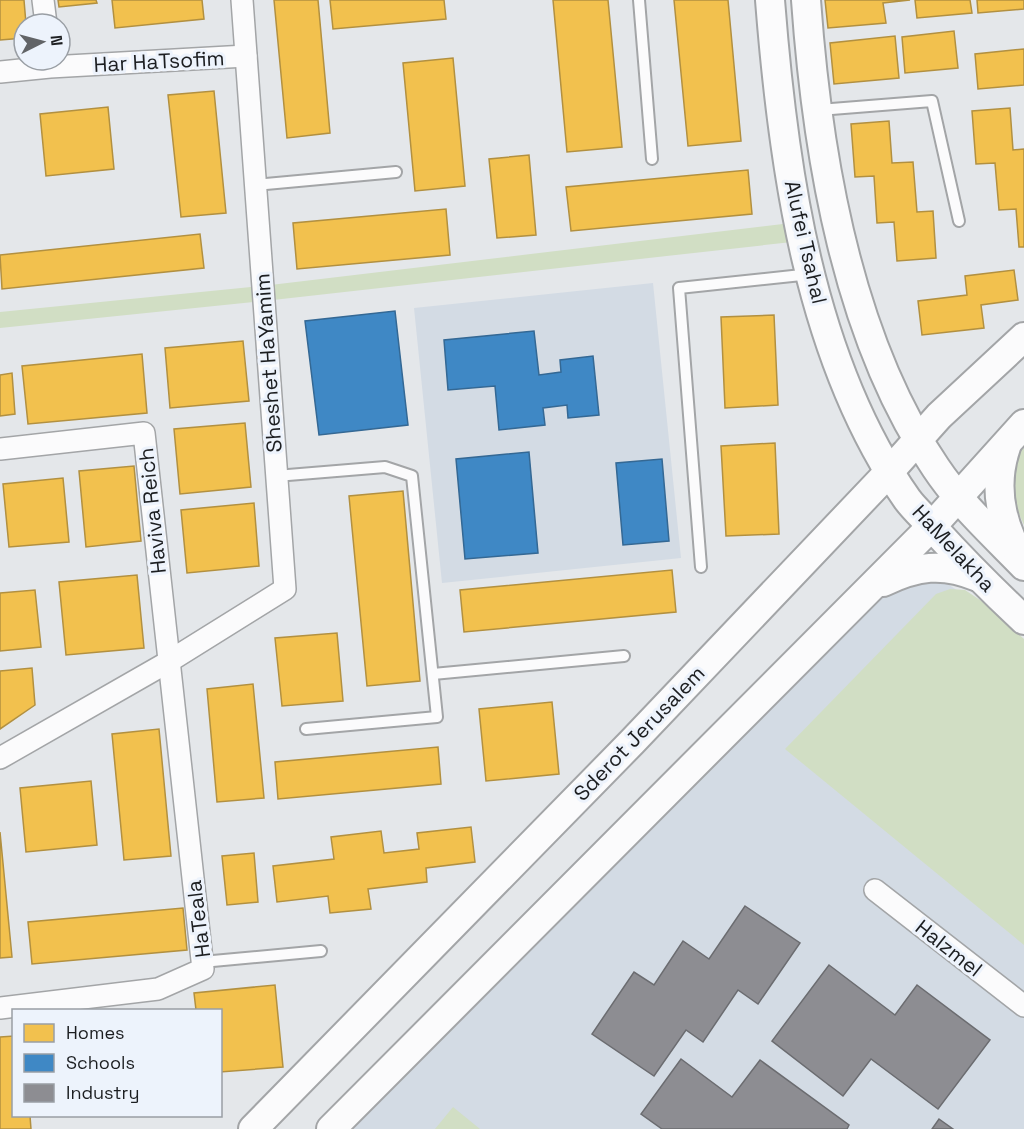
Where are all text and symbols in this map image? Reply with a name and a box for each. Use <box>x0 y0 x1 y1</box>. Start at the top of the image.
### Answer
north arrow <box>12 12 72 72</box>
text: N <box>45 34 67 47</box>
street label: Har HaTsofim <box>93 44 225 78</box>
street label: Alufei Tsahal <box>779 178 833 306</box>
street label: Sheshet HaYamim <box>248 273 288 453</box>
street label: Haviva Reich <box>132 447 172 575</box>
street label: HaMelakha <box>907 499 1001 597</box>
street label: Sderot Jerusalem <box>568 660 710 806</box>
street label: HaTeala <box>180 879 216 959</box>
street label: HaIzmel <box>910 913 988 983</box>
legend <box>12 1009 222 1117</box>
text: Homes <box>66 1021 125 1044</box>
text: Schools <box>66 1051 135 1074</box>
text: Industry <box>66 1081 139 1104</box>

